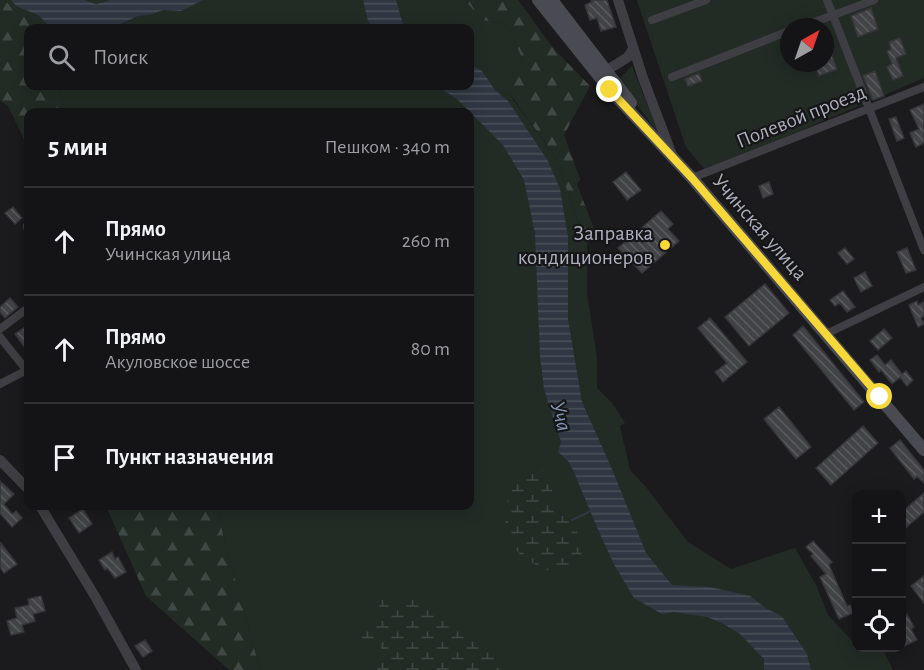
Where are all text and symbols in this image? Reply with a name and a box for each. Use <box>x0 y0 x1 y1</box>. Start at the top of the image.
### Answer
north arrow <box>780 18 834 72</box>
search box <box>24 24 474 90</box>
icon: search <box>45 41 78 74</box>
text: Поиск <box>93 46 148 68</box>
route end <box>596 76 622 102</box>
street label: Полевой проезд <box>733 81 869 152</box>
text: 5 мин <box>48 134 108 160</box>
text: Пешком · 340 m <box>324 137 450 157</box>
street label: Учинская улица <box>708 170 811 285</box>
text: Прямо <box>105 218 166 240</box>
place label: Заправка кондиционеров <box>518 223 653 268</box>
icon: ahead <box>48 225 81 258</box>
text: 260 m <box>402 231 450 251</box>
marker: Заправка кондиционеров <box>658 238 672 252</box>
text: Учинская улица <box>105 244 231 264</box>
text: Прямо <box>105 326 166 348</box>
icon: ahead <box>48 333 81 366</box>
text: 80 m <box>411 339 450 359</box>
text: Акуловское шоссе <box>105 352 250 372</box>
route start <box>866 383 892 409</box>
water label: Уча <box>546 399 576 434</box>
icon: arrive <box>48 441 81 474</box>
text: Пункт назначения <box>105 446 274 468</box>
map controls <box>852 490 906 652</box>
button: + <box>852 490 906 544</box>
button: − <box>852 544 906 598</box>
button: locate <box>852 598 906 652</box>

